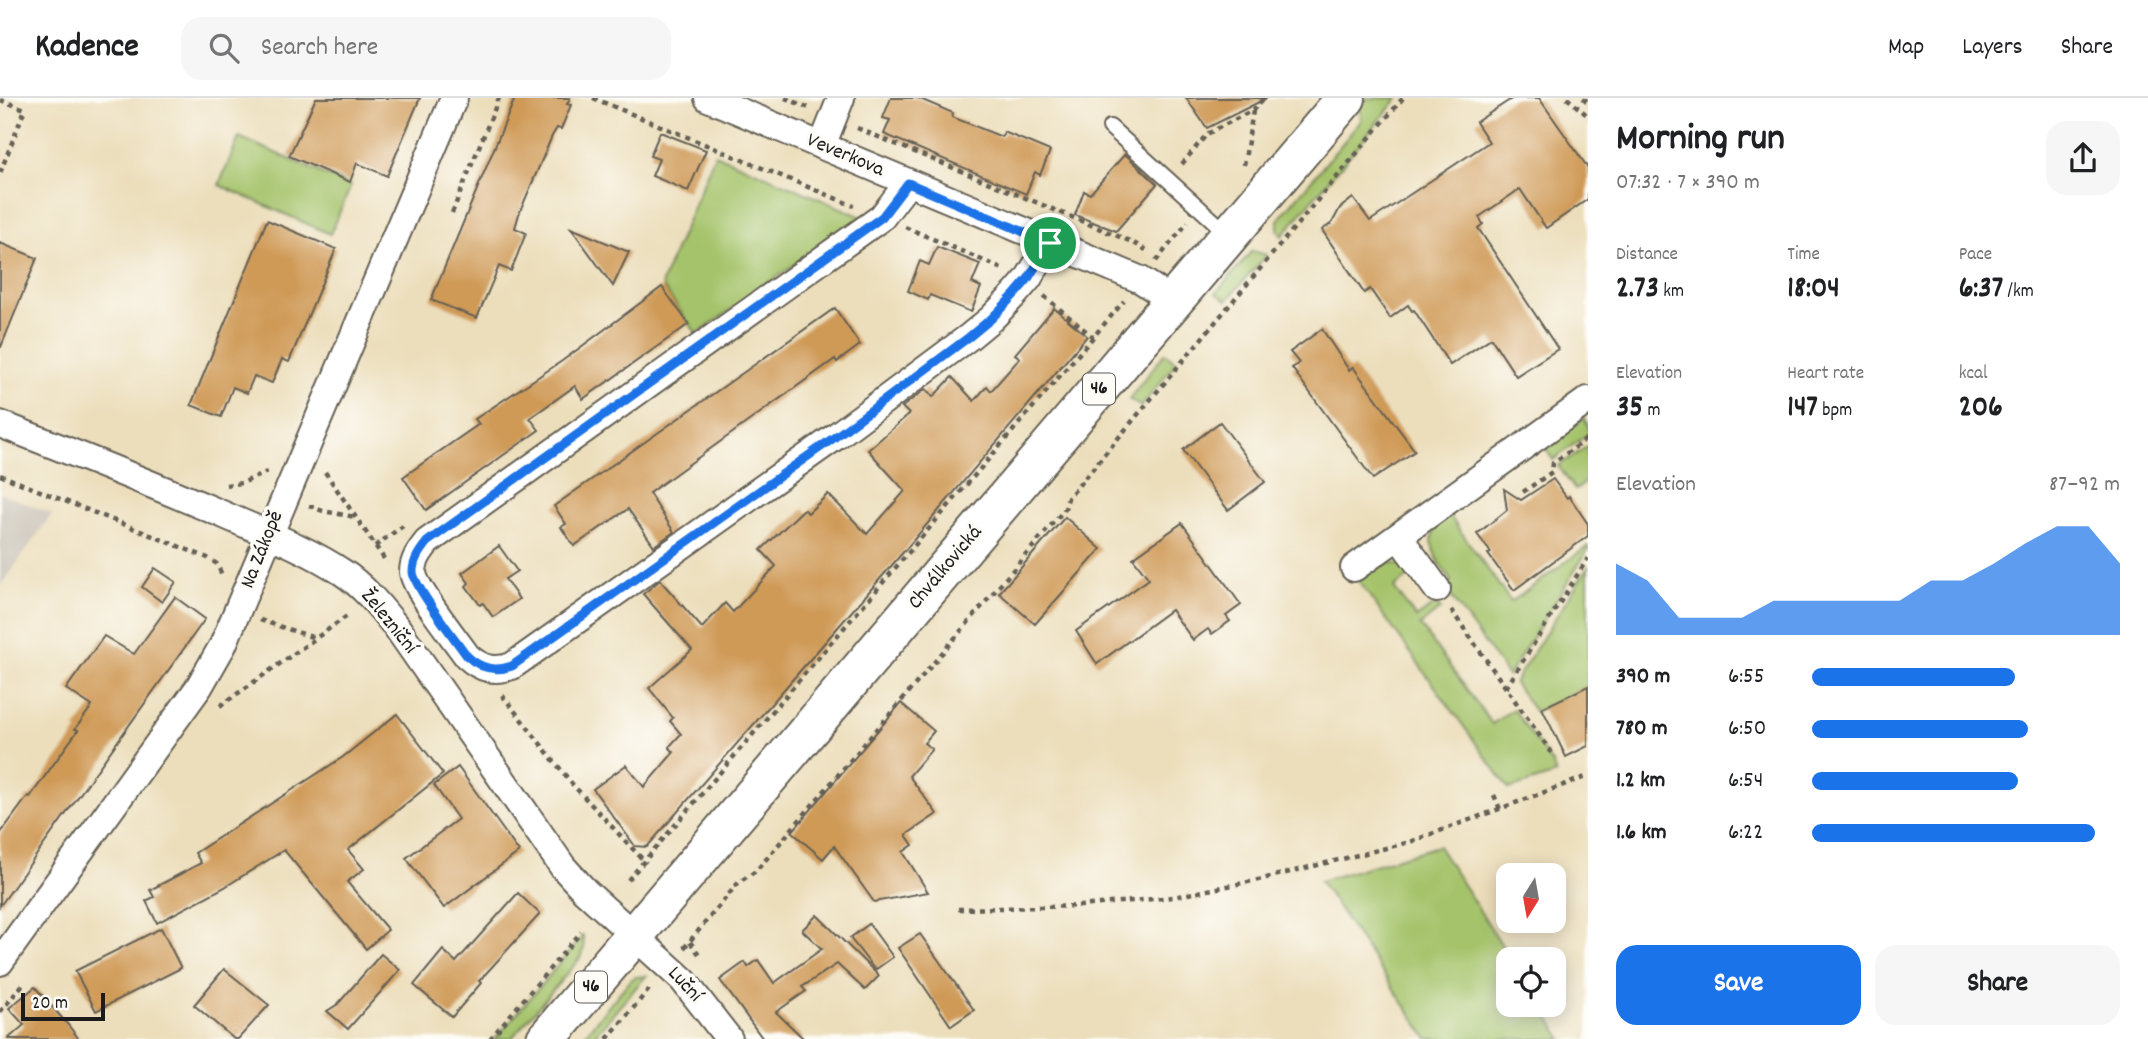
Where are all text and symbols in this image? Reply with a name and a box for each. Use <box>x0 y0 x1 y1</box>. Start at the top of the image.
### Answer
search box <box>181 17 671 80</box>
text: Kadence <box>35 25 139 72</box>
icon: search <box>205 29 243 67</box>
text: Search here <box>261 30 378 67</box>
text: Map <box>1888 31 1924 65</box>
text: Layers <box>1962 31 2023 65</box>
text: Share <box>2061 31 2113 65</box>
text: Morning run <box>1616 113 1785 168</box>
button: share <box>2046 121 2120 195</box>
street label: Veverkova <box>802 126 890 186</box>
text: 07:32 · 7 × 390 m <box>1616 167 1760 200</box>
pin <box>1020 213 1080 273</box>
icon: arrive <box>1031 224 1069 262</box>
text: Distance <box>1616 242 1678 269</box>
text: Time <box>1787 242 1820 269</box>
text: Pace <box>1959 242 1992 269</box>
text: 2.73 <box>1616 269 1659 312</box>
text: 18:04 <box>1787 269 1840 312</box>
text: 6:37 <box>1959 269 2003 312</box>
text: km <box>1659 279 1684 306</box>
text: /km <box>2003 279 2034 306</box>
text: Elevation <box>1616 361 1682 388</box>
text: Heart rate <box>1787 361 1864 388</box>
text: kcal <box>1959 361 1988 388</box>
road number: 46 <box>1083 374 1115 404</box>
text: 35 <box>1616 388 1643 431</box>
text: 147 <box>1787 388 1818 431</box>
text: 206 <box>1959 388 2003 431</box>
text: m <box>1643 398 1661 425</box>
text: bpm <box>1818 398 1852 425</box>
text: Elevation <box>1616 469 1696 502</box>
text: 87–92 m <box>2049 469 2120 502</box>
street label: Na Zákopě <box>234 507 292 593</box>
street label: Chválkovická <box>902 519 991 617</box>
street label: Železniční <box>352 583 425 663</box>
text: 390 m <box>1616 661 1670 694</box>
text: 6:55 <box>1728 661 1764 694</box>
text: 780 m <box>1616 713 1668 746</box>
text: 6:50 <box>1728 713 1766 746</box>
text: 1.2 km <box>1616 765 1665 798</box>
text: 6:54 <box>1728 765 1763 798</box>
text: 1.6 km <box>1616 817 1667 850</box>
text: 6:22 <box>1728 817 1763 850</box>
north arrow <box>1496 863 1566 933</box>
map controls <box>1496 863 1566 1017</box>
button: Save <box>1616 945 1861 1025</box>
button: Share <box>1875 945 2120 1025</box>
button: locate <box>1496 947 1566 1017</box>
street label: Luční <box>660 960 710 1011</box>
road number: 46 <box>575 972 607 1002</box>
scale bar <box>21 990 105 1022</box>
text: 20 m <box>32 991 68 1018</box>

